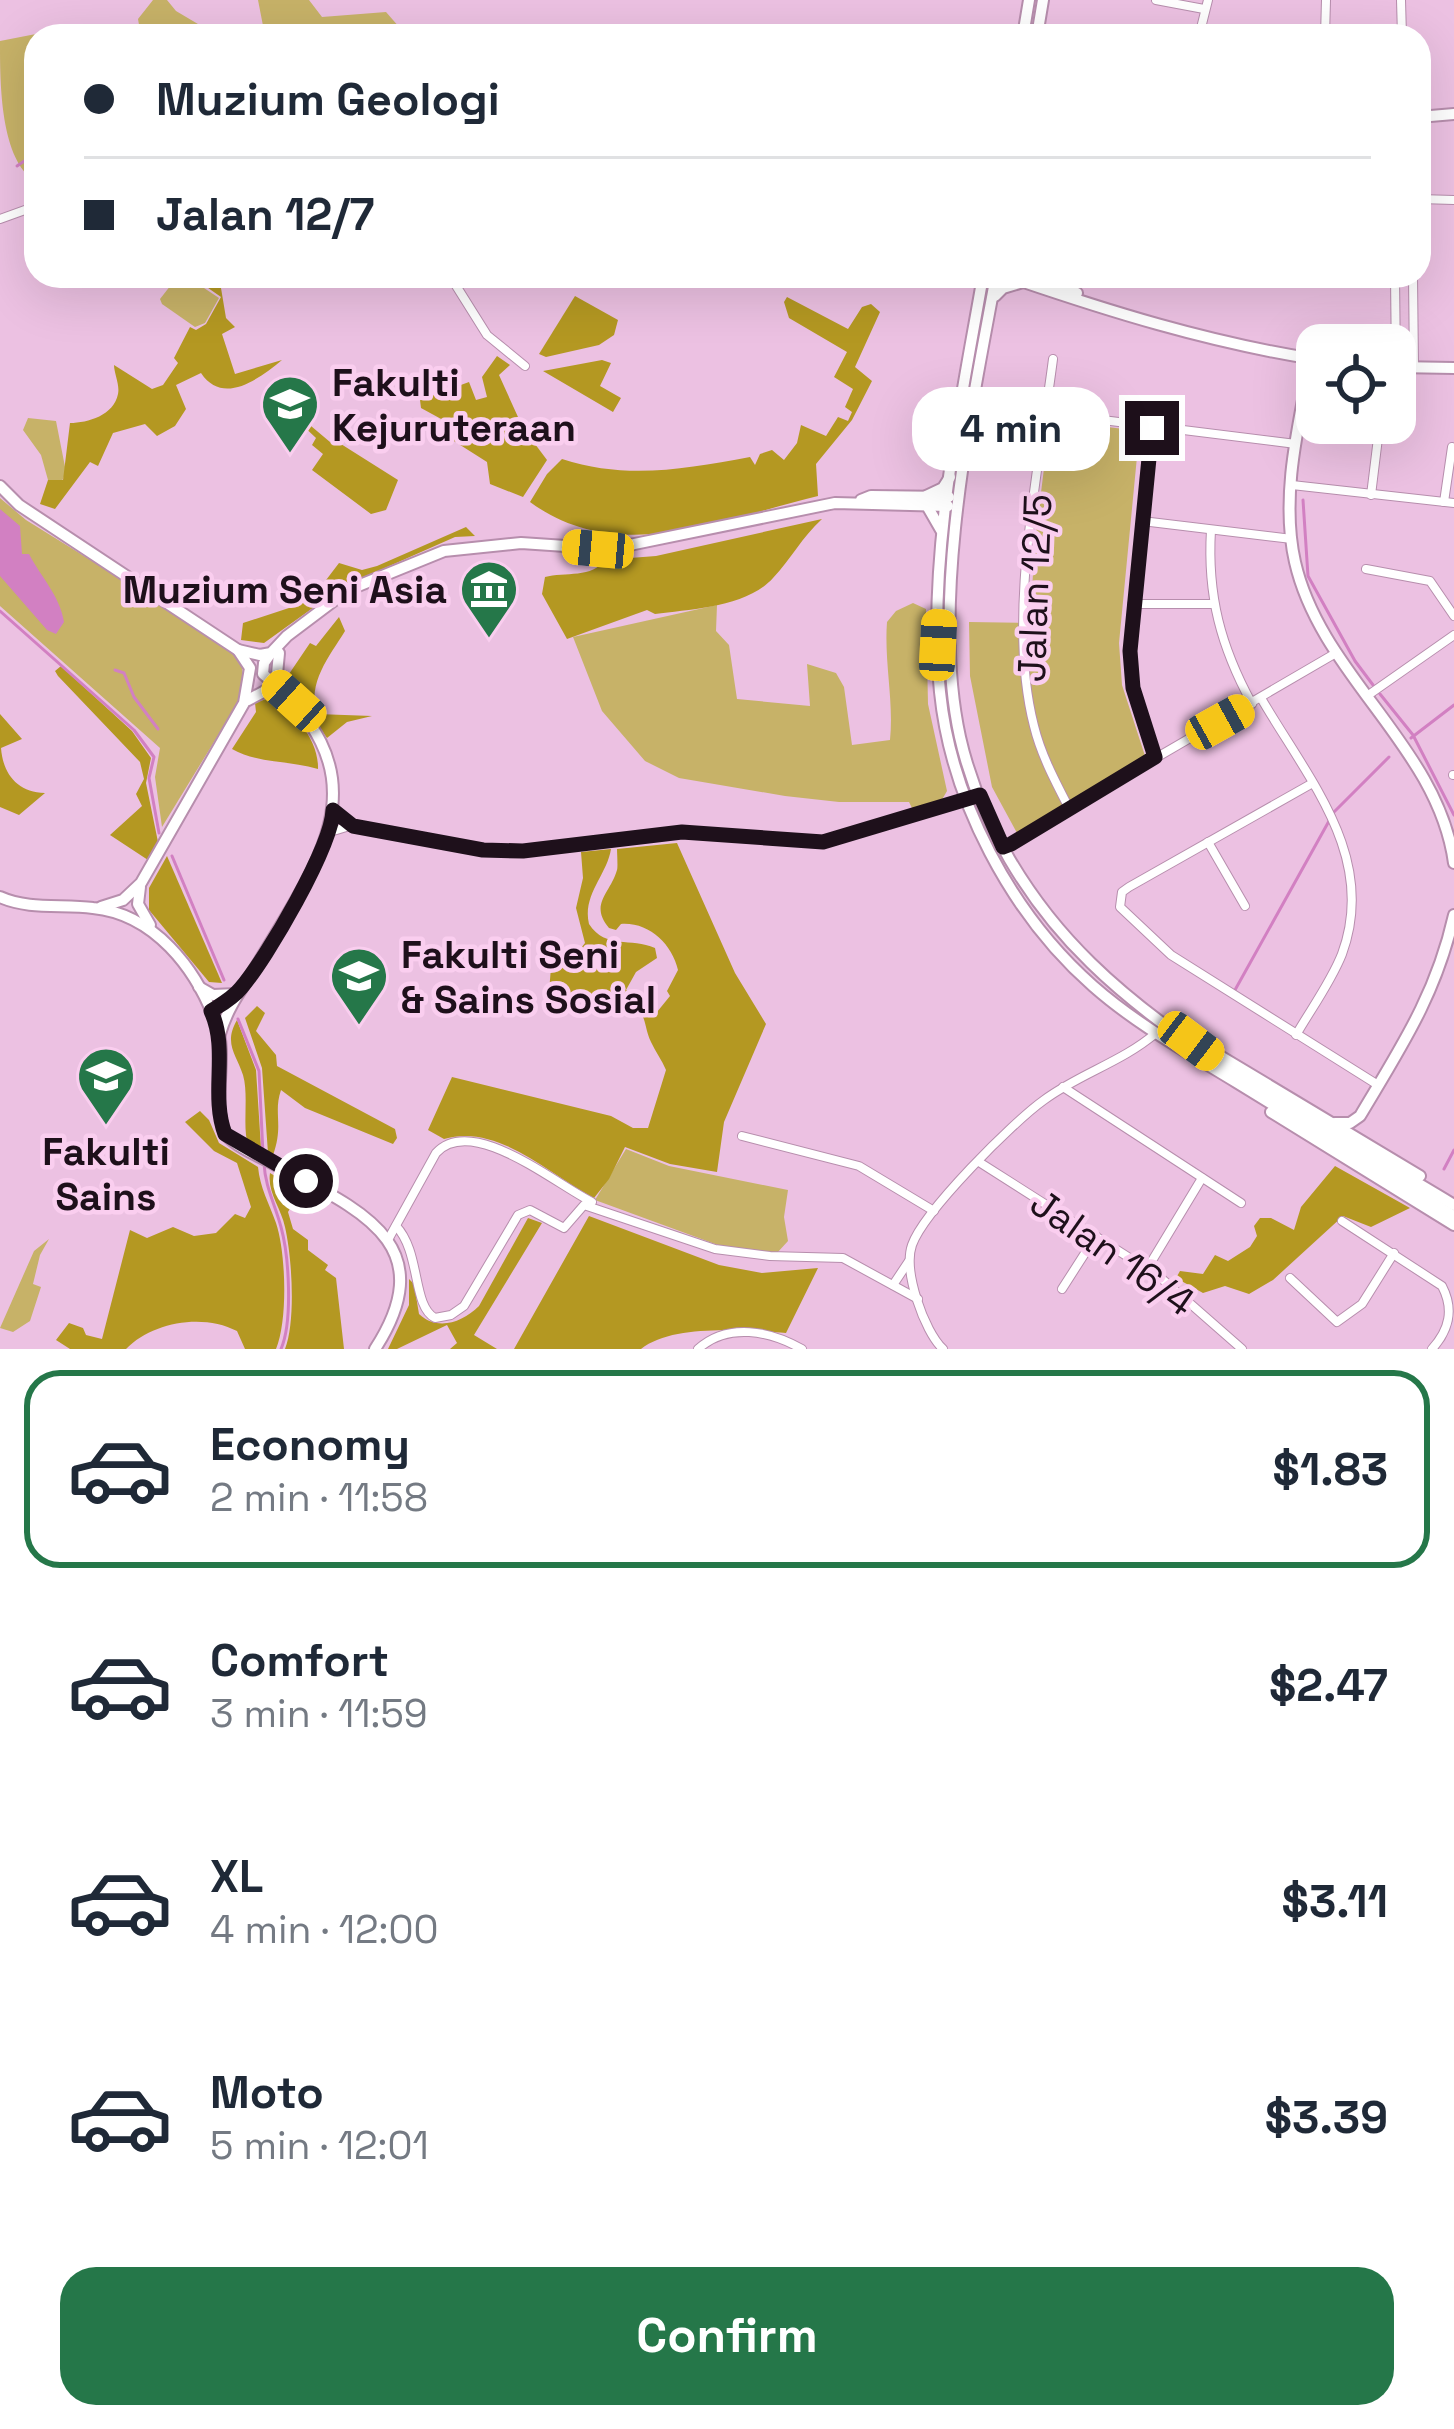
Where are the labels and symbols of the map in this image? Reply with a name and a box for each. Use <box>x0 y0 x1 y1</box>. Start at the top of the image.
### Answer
place label: Fakulti Kejuruteraan <box>332 358 576 452</box>
school or university icon: Fakulti Kejuruteraan <box>259 373 321 455</box>
callout: 4 min <box>912 386 1110 470</box>
route end <box>1125 401 1179 455</box>
street label: Jalan 12/5 <box>1007 493 1062 683</box>
car <box>561 528 635 570</box>
museum icon: Muzium Seni Asia <box>458 558 520 640</box>
place label: Muzium Seni Asia <box>123 565 447 614</box>
car <box>918 608 958 682</box>
car <box>255 664 333 738</box>
car <box>1180 689 1260 755</box>
place label: Fakulti Seni & Sains Sosial <box>401 930 656 1024</box>
school or university icon: Fakulti Seni & Sains Sosial <box>328 945 390 1027</box>
car <box>1151 1005 1231 1077</box>
school or university icon: Fakulti Sains <box>75 1045 137 1127</box>
place label: Fakulti Sains <box>42 1127 170 1221</box>
route start <box>279 1154 333 1208</box>
street label: Jalan 16/4 <box>1021 1178 1204 1327</box>

